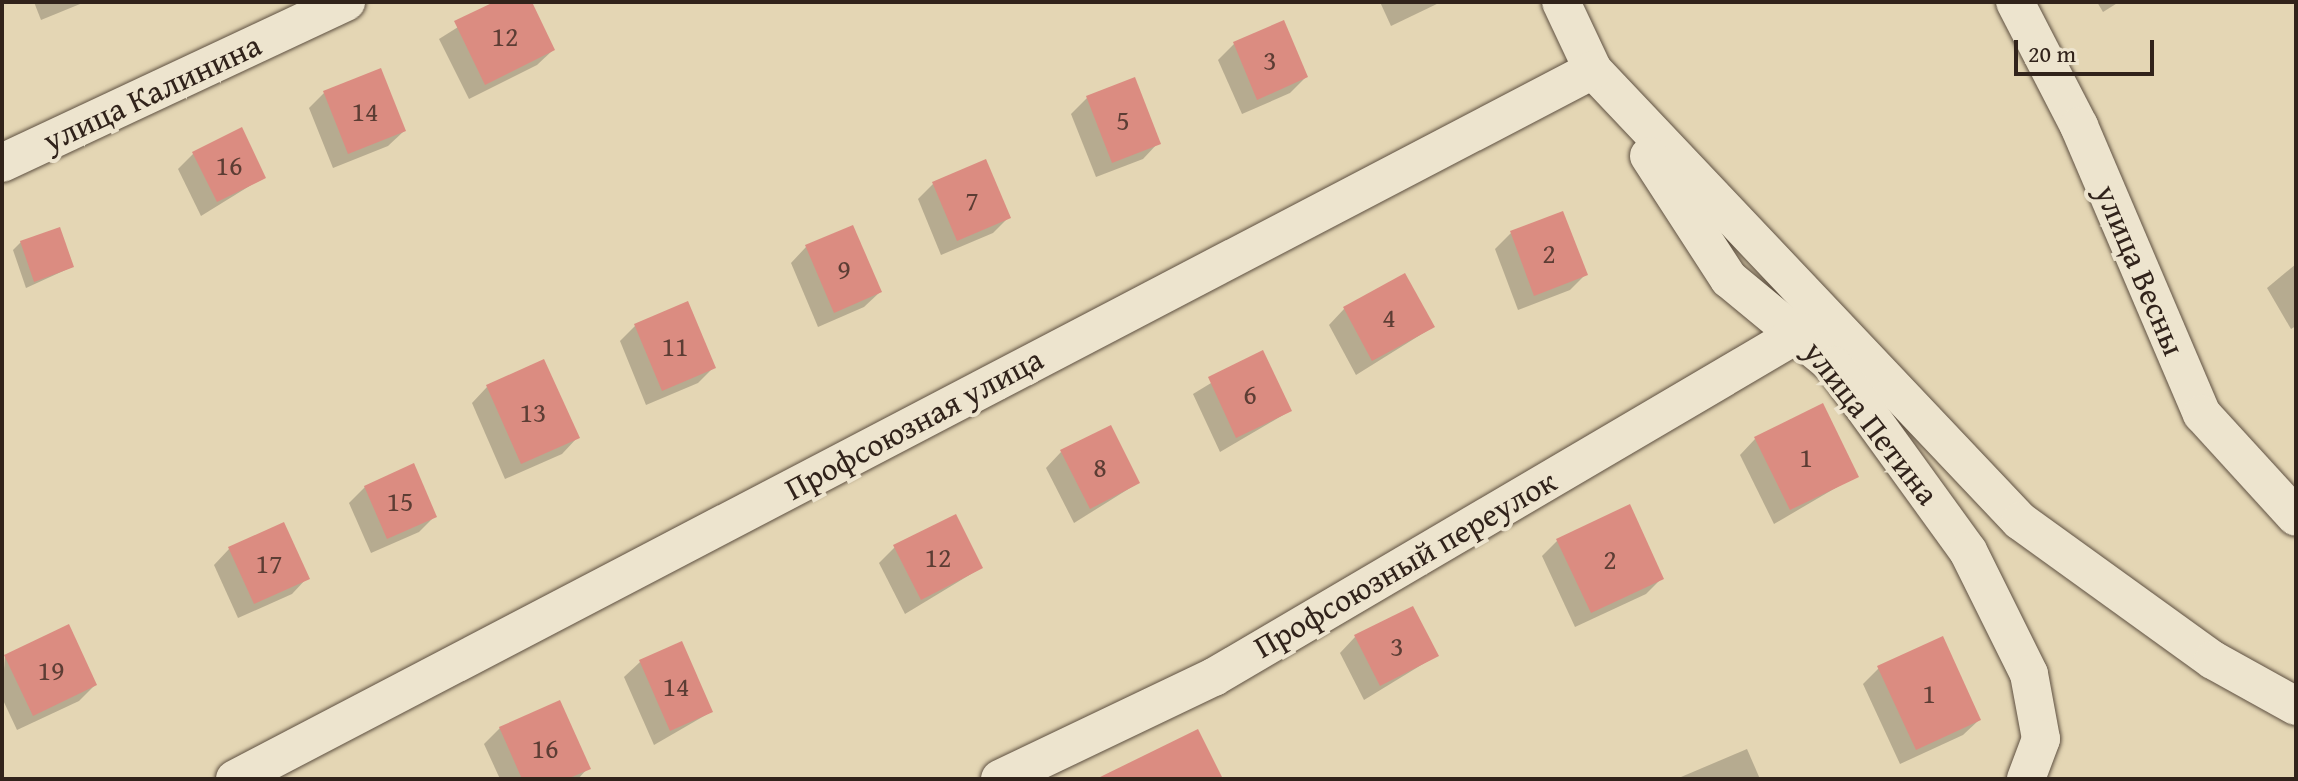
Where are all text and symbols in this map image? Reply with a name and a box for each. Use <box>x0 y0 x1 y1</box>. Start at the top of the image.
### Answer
house number: 12 <box>492 19 518 53</box>
scale bar <box>2018 24 2158 74</box>
street label: улица Калинина <box>37 26 267 160</box>
text: 20 m <box>2028 36 2076 71</box>
house number: 3 <box>1263 43 1277 77</box>
house number: 14 <box>352 94 378 128</box>
house number: 5 <box>1116 103 1130 137</box>
house number: 16 <box>216 148 242 182</box>
street label: улица Весны <box>2087 179 2193 361</box>
house number: 7 <box>965 183 979 217</box>
house number: 2 <box>1542 236 1556 270</box>
house number: 9 <box>837 252 851 286</box>
house number: 4 <box>1382 300 1396 334</box>
house number: 11 <box>662 329 688 363</box>
street label: улица Петина <box>1795 333 1947 513</box>
street label: Профсоюзная улица <box>778 340 1050 508</box>
house number: 6 <box>1243 377 1257 411</box>
house number: 13 <box>520 395 546 429</box>
house number: 1 <box>1799 440 1813 474</box>
house number: 8 <box>1093 450 1107 484</box>
street label: Профсоюзный переулок <box>1247 462 1563 666</box>
house number: 15 <box>387 484 413 518</box>
house number: 12 <box>925 540 951 574</box>
house number: 2 <box>1603 542 1617 576</box>
house number: 17 <box>256 546 282 580</box>
house number: 3 <box>1390 629 1404 663</box>
house number: 19 <box>38 653 64 687</box>
house number: 14 <box>663 669 689 703</box>
house number: 1 <box>1922 676 1936 710</box>
house number: 16 <box>532 731 558 765</box>

